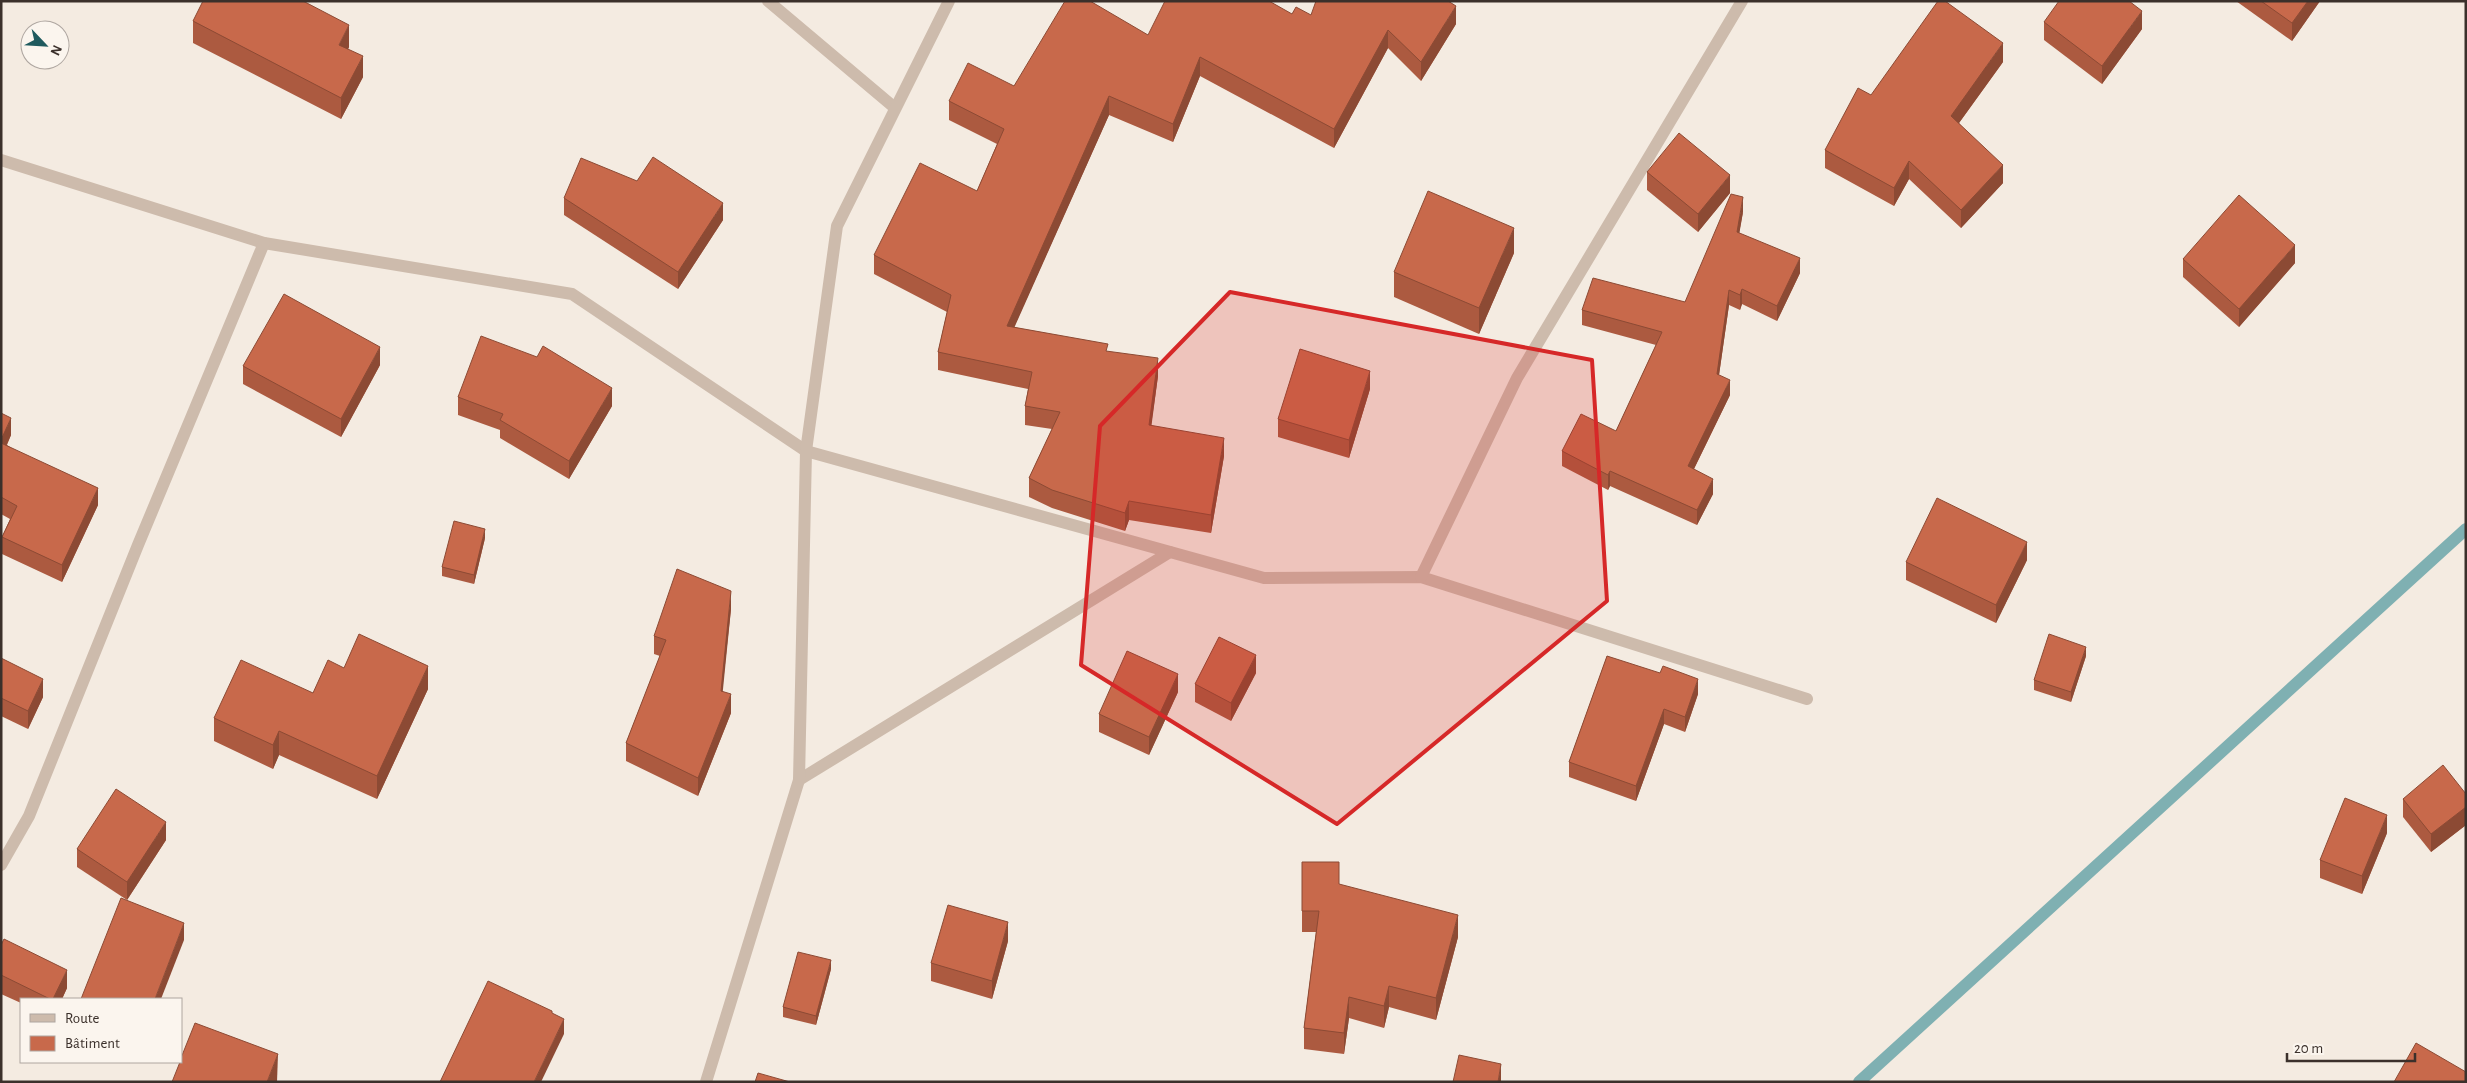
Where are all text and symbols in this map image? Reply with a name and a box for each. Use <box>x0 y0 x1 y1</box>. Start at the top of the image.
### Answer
north arrow <box>20 20 70 70</box>
text: N <box>47 43 64 57</box>
legend <box>20 998 182 1063</box>
text: Route <box>65 1011 99 1026</box>
scale bar <box>2287 1030 2414 1062</box>
text: Bâtiment <box>65 1036 120 1051</box>
text: 20 m <box>2294 1041 2323 1056</box>

